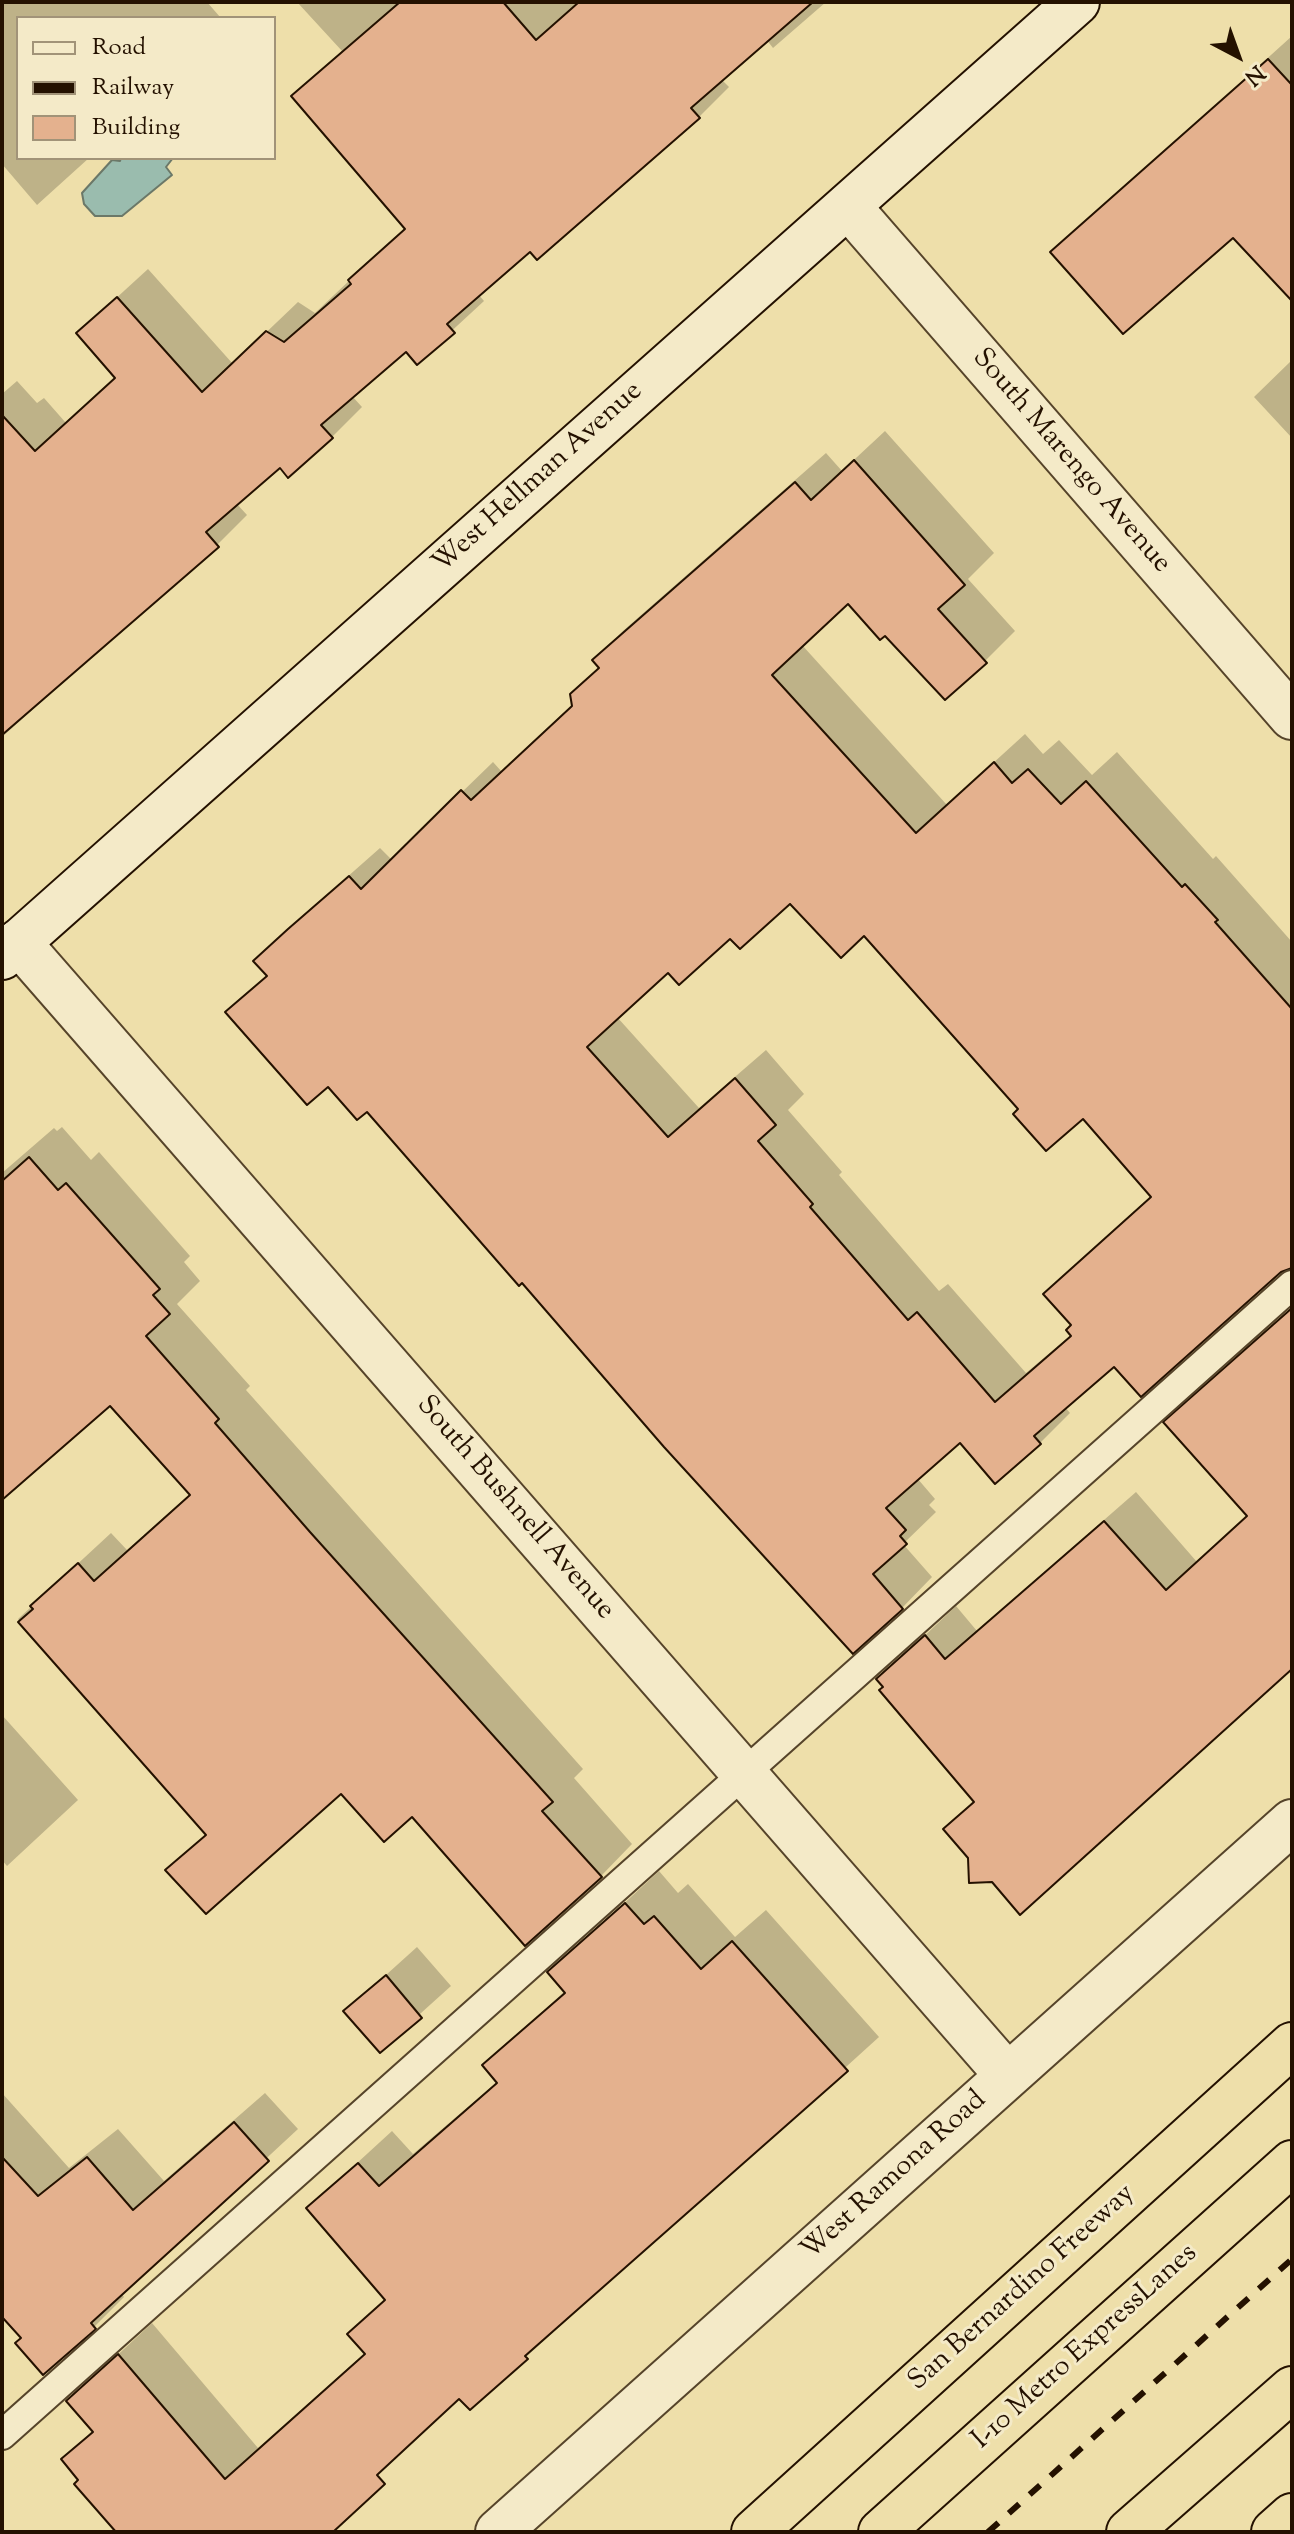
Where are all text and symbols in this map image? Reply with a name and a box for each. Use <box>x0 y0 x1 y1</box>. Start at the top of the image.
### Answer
legend <box>16 16 276 160</box>
north arrow <box>1198 16 1278 96</box>
text: Road <box>92 31 146 65</box>
text: N <box>1237 56 1271 92</box>
text: Railway <box>92 71 174 105</box>
text: Building <box>92 111 180 145</box>
street label: South Marengo Avenue <box>963 343 1177 581</box>
street label: West Hellman Avenue <box>427 376 651 582</box>
street label: South Bushnell Avenue <box>408 1390 620 1628</box>
street label: West Ramona Road <box>796 2085 994 2269</box>
street label: San Bernardino Freeway <box>903 2179 1143 2399</box>
street label: I-10 Metro ExpressLanes <box>967 2238 1205 2458</box>

